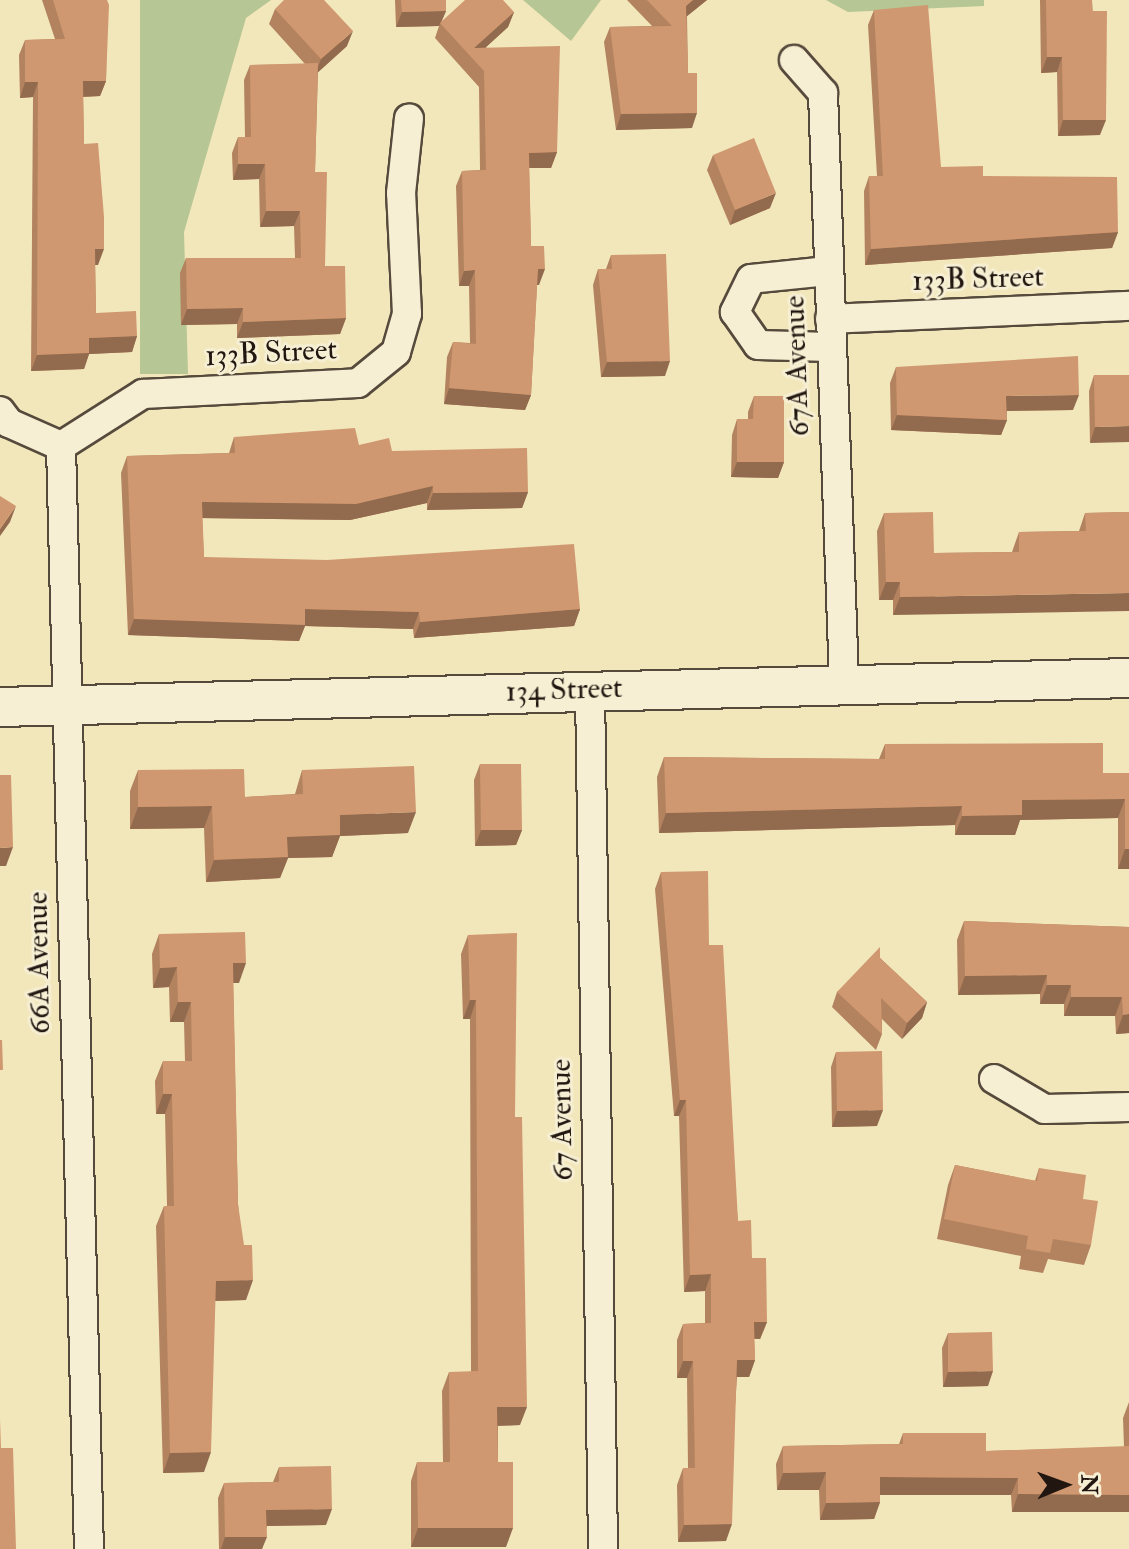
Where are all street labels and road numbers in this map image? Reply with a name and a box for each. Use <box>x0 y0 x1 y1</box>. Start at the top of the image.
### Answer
street label: 133B Street <box>911 259 1045 299</box>
street label: 67A Avenue <box>777 295 817 437</box>
street label: 133B Street <box>204 332 338 374</box>
street label: 134 Street <box>505 670 623 710</box>
street label: 66A Avenue <box>20 891 58 1035</box>
street label: 67 Avenue <box>543 1059 581 1181</box>

